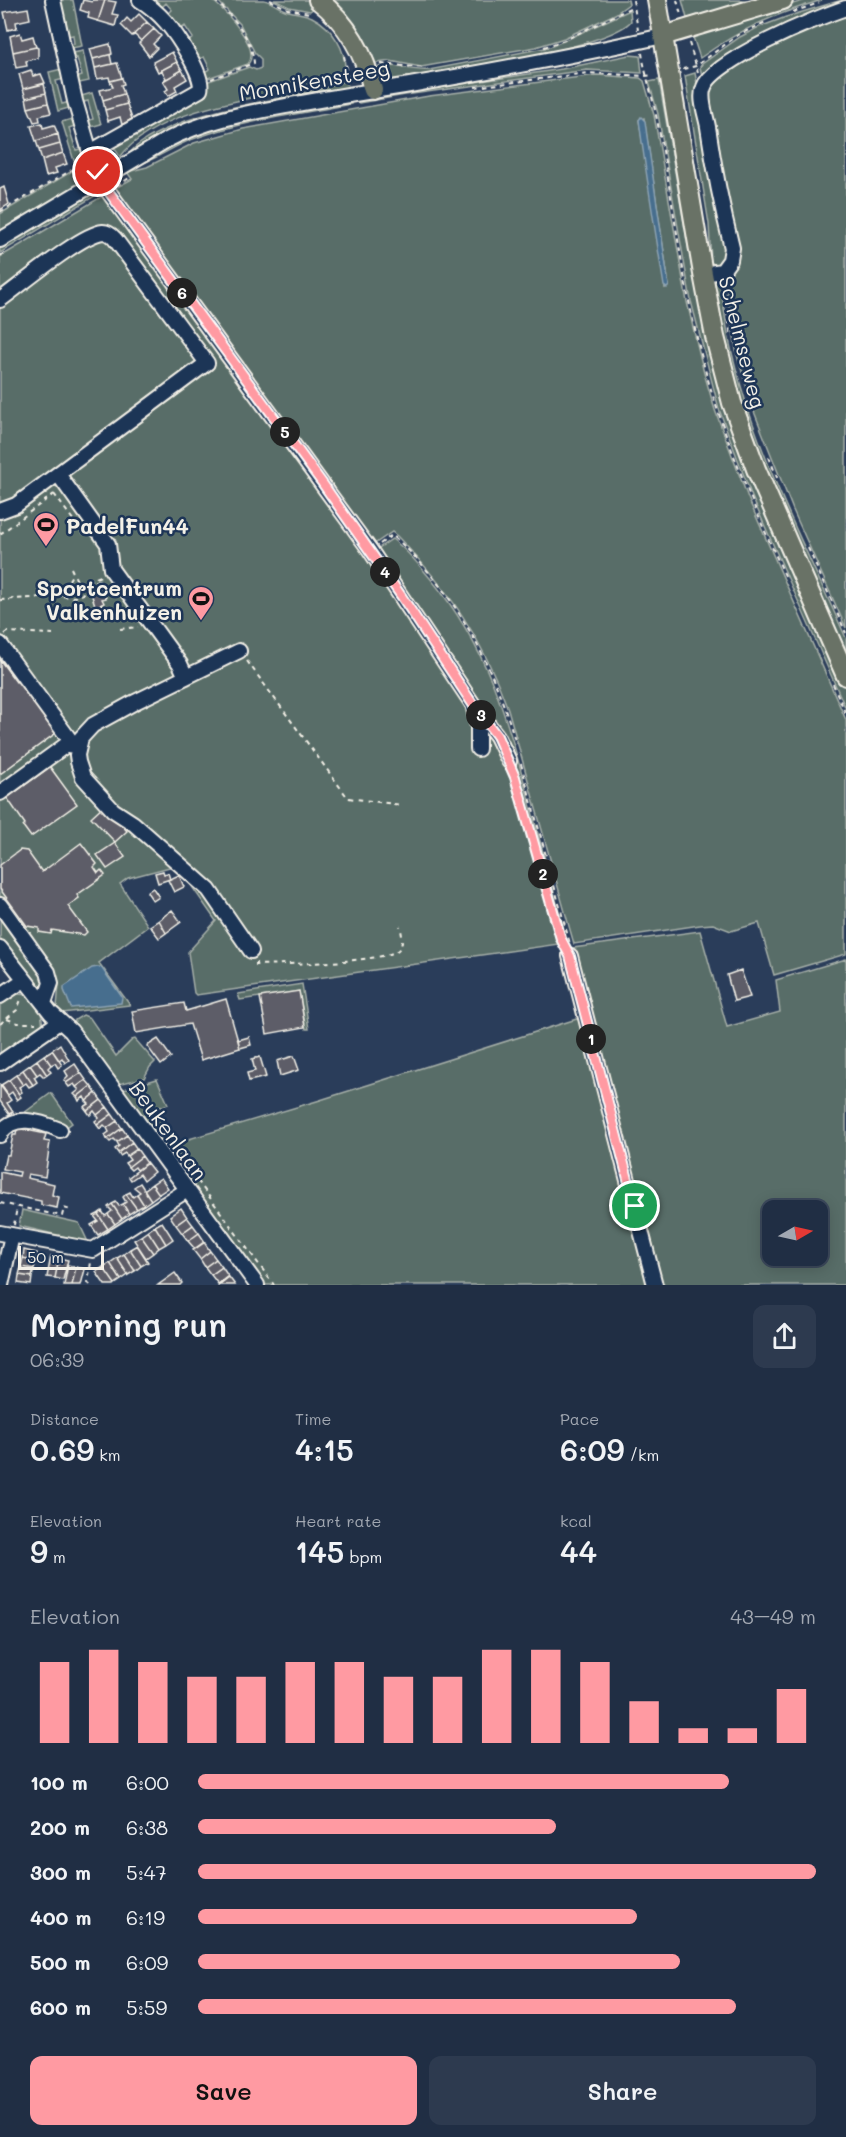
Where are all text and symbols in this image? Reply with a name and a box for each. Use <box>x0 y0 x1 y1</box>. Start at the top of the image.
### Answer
street label: Monnikensteeg <box>237 53 391 107</box>
pin <box>72 146 123 197</box>
icon: check <box>81 155 114 188</box>
street label: Schelmseweg <box>713 273 773 411</box>
pin: 6 <box>167 278 197 308</box>
text: 6 <box>177 282 187 303</box>
pin: 5 <box>270 417 300 447</box>
text: 5 <box>280 421 290 442</box>
sports icon: PadelFun44 <box>31 510 61 548</box>
place label: PadelFun44 <box>66 512 189 539</box>
pin: 4 <box>370 557 400 587</box>
text: 4 <box>380 561 390 582</box>
place label: Sportcentrum Valkenhuizen <box>37 574 182 625</box>
sports icon: Sportcentrum Valkenhuizen <box>186 584 216 622</box>
pin: 3 <box>466 700 496 730</box>
text: 3 <box>476 704 486 725</box>
pin: 2 <box>528 859 558 889</box>
text: 2 <box>539 863 547 884</box>
pin: 1 <box>576 1024 606 1054</box>
text: 1 <box>587 1028 595 1049</box>
street label: Beukenlaan <box>124 1075 214 1185</box>
pin <box>609 1180 660 1231</box>
icon: arrive <box>618 1189 651 1222</box>
north arrow <box>762 1200 828 1266</box>
map controls <box>762 1200 828 1266</box>
scale bar <box>18 1243 104 1270</box>
text: 50 m <box>27 1246 64 1267</box>
text: Morning run <box>30 1302 227 1345</box>
button: share <box>753 1305 816 1368</box>
text: 06:39 <box>30 1346 84 1372</box>
text: Distance <box>30 1408 99 1429</box>
text: Time <box>295 1408 331 1429</box>
text: Pace <box>560 1408 599 1429</box>
text: 0.69 <box>30 1429 94 1469</box>
text: 4:15 <box>295 1429 354 1469</box>
text: 6:09 <box>560 1429 625 1469</box>
text: km <box>94 1444 121 1465</box>
text: /km <box>625 1444 659 1465</box>
text: Elevation <box>30 1510 102 1531</box>
text: Heart rate <box>295 1510 381 1531</box>
text: kcal <box>560 1510 592 1531</box>
text: 9 <box>30 1531 48 1571</box>
text: 145 <box>295 1531 344 1571</box>
text: 44 <box>560 1531 597 1571</box>
text: m <box>48 1546 66 1567</box>
text: bpm <box>344 1546 382 1567</box>
text: Elevation <box>30 1603 120 1629</box>
text: 43–49 m <box>730 1603 816 1629</box>
text: 100 m <box>30 1769 88 1795</box>
text: 6:00 <box>126 1769 169 1795</box>
text: 200 m <box>30 1814 90 1840</box>
text: 6:38 <box>126 1814 168 1840</box>
text: 300 m <box>30 1859 91 1885</box>
text: 5:47 <box>126 1859 167 1885</box>
text: 400 m <box>30 1904 91 1930</box>
text: 6:19 <box>126 1904 165 1930</box>
text: 500 m <box>30 1949 90 1975</box>
text: 6:09 <box>126 1949 168 1975</box>
text: 600 m <box>30 1994 91 2020</box>
text: 5:59 <box>126 1994 167 2020</box>
button: Save <box>30 2056 417 2125</box>
button: Share <box>429 2056 816 2125</box>

